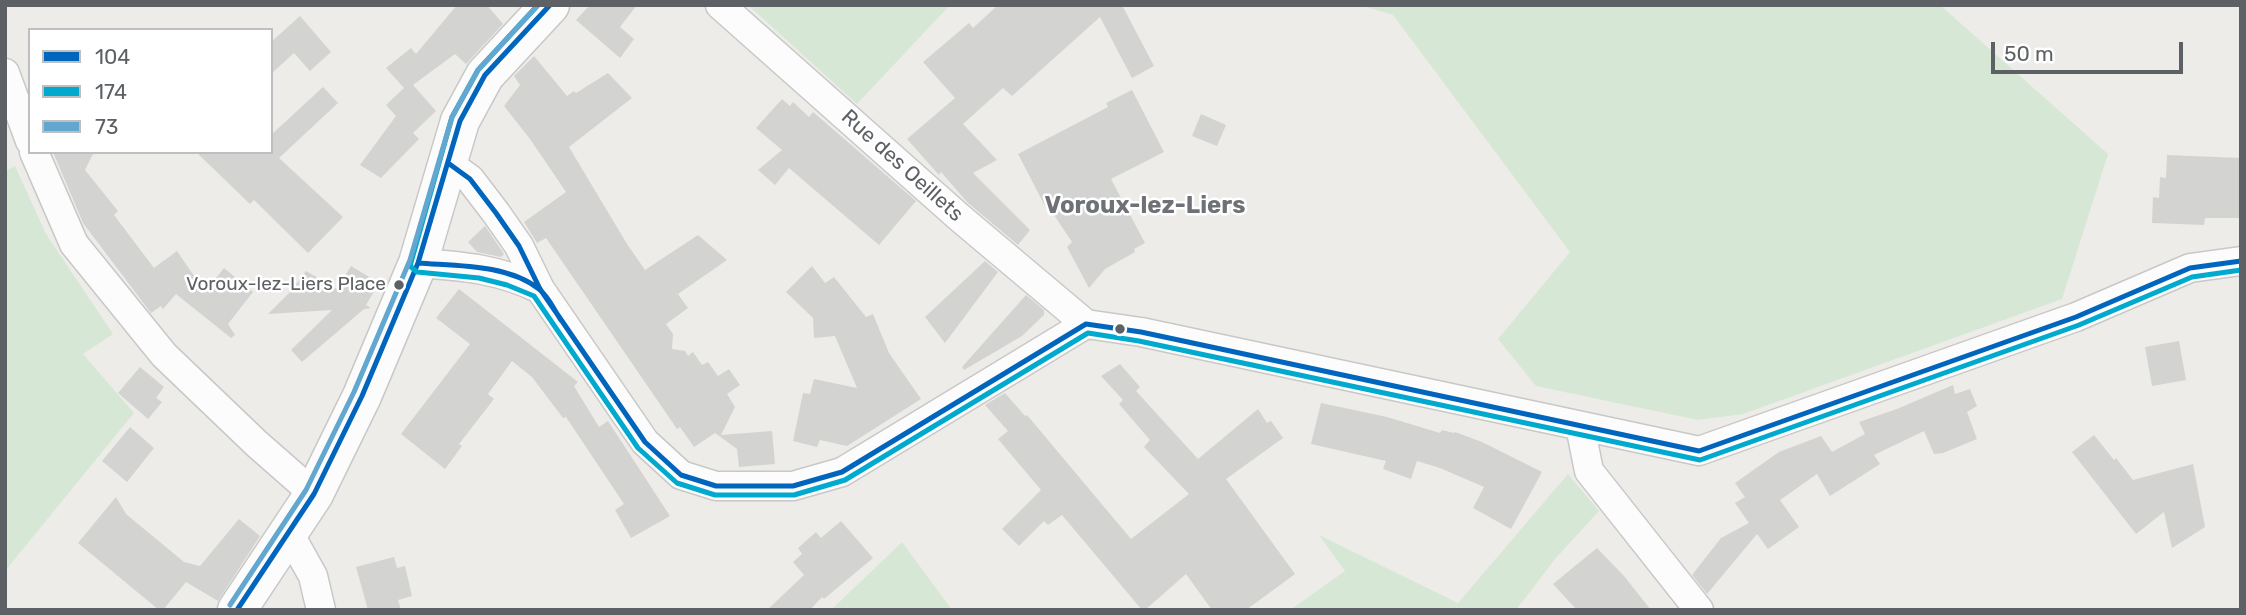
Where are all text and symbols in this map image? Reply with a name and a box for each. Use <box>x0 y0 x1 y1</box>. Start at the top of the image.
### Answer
legend <box>28 28 273 154</box>
scale bar <box>1994 28 2186 72</box>
text: 50 m <box>2004 41 2054 66</box>
text: 104 <box>95 44 130 69</box>
text: 174 <box>95 79 127 104</box>
street label: Rue des Oeillets <box>836 105 968 227</box>
text: 73 <box>95 114 118 139</box>
district label: Voroux-lez-Liers <box>1045 192 1245 220</box>
place label: Voroux-lez-Liers Place <box>186 274 386 296</box>
marker: Voroux-lez-Liers Place <box>392 278 406 292</box>
unlabelled marker <box>1113 322 1127 336</box>

